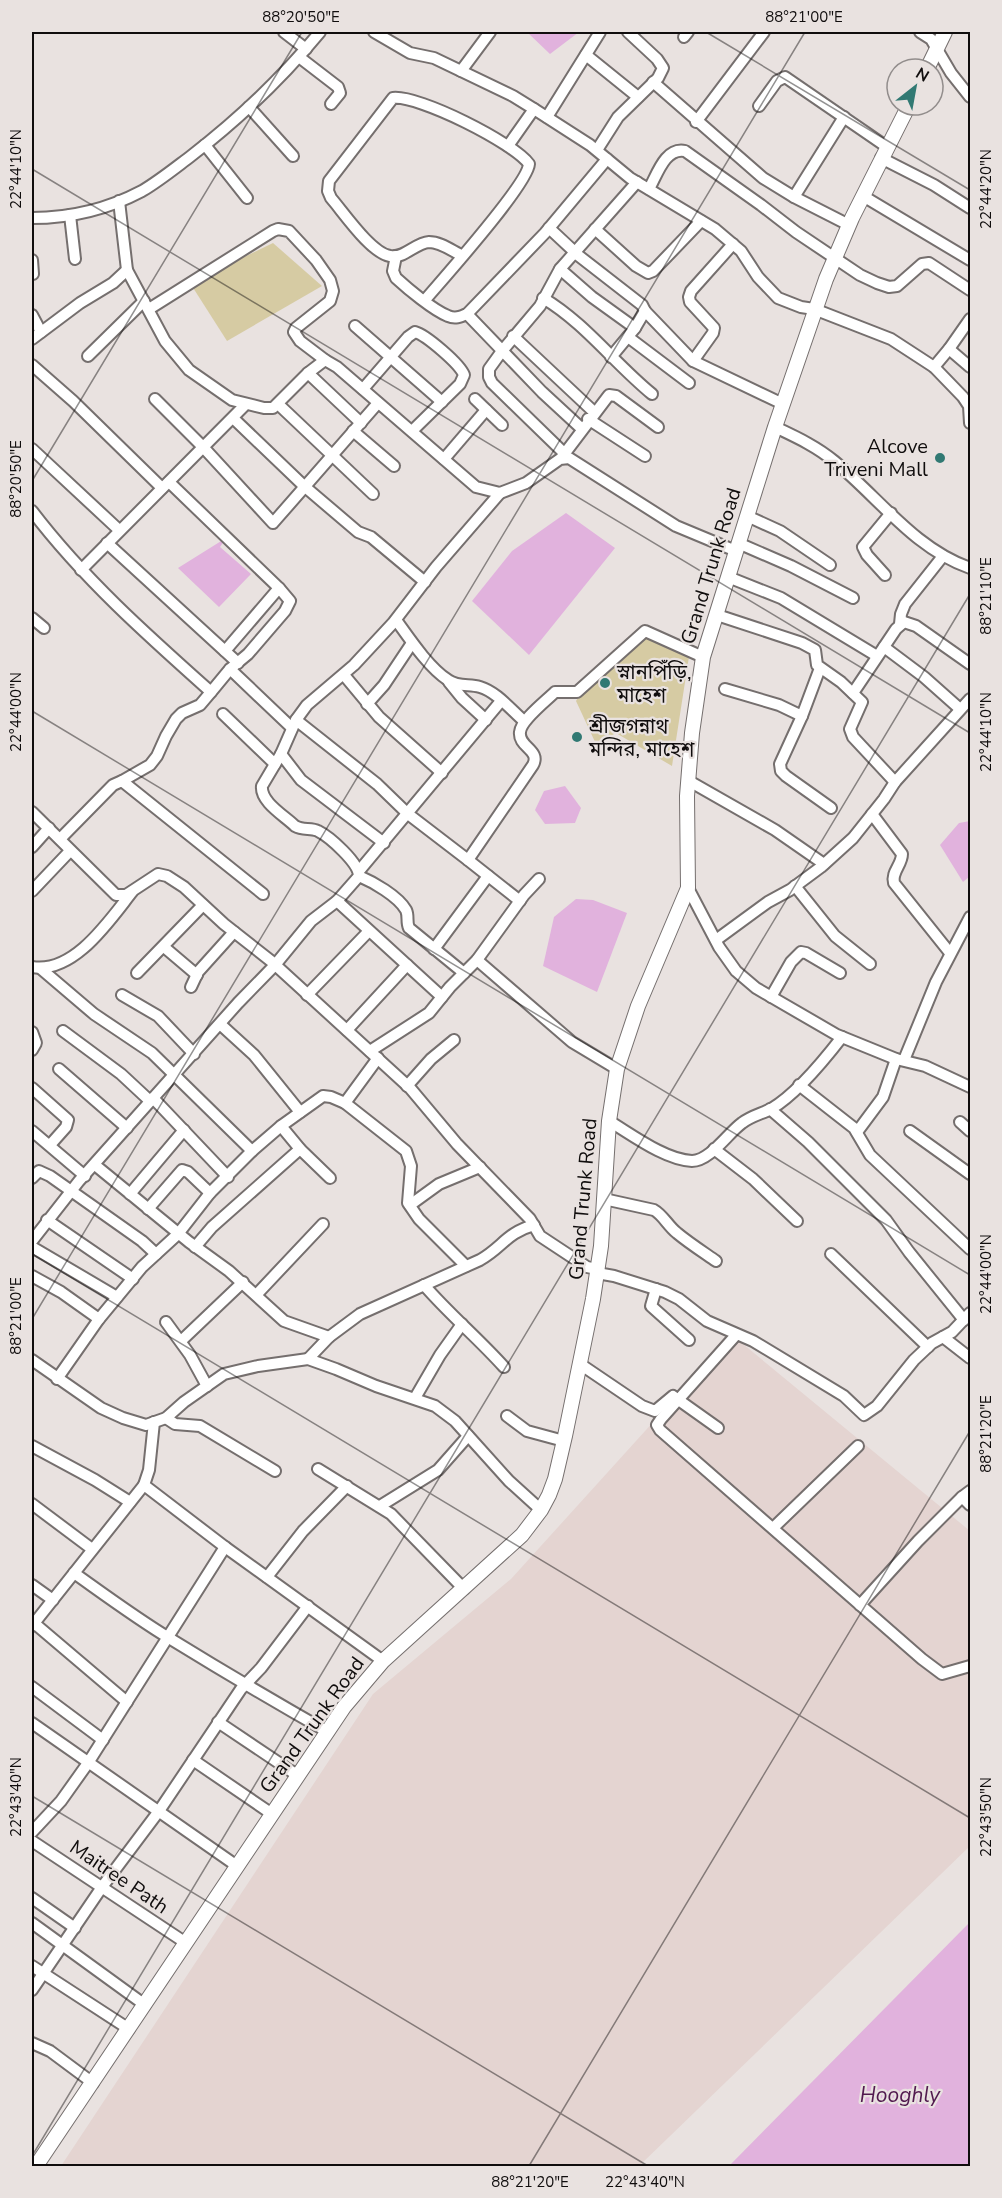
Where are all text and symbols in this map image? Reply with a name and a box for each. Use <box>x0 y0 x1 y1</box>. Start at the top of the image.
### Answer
text: 88°20'50"E <box>262 7 340 27</box>
text: 88°21'00"E <box>765 7 843 27</box>
north arrow <box>885 57 945 117</box>
text: N <box>911 62 933 88</box>
text: 22°44'10"N <box>6 129 26 209</box>
text: 22°44'20"N <box>976 149 996 229</box>
place label: Alcove Triveni Mall <box>824 433 928 483</box>
text: 88°20'50"E <box>6 440 26 518</box>
marker: Alcove Triveni Mall <box>933 451 947 465</box>
street label: Grand Trunk Road <box>674 484 748 648</box>
text: 88°21'10"E <box>976 557 996 635</box>
place label: স্নানপিঁড়ি, মাহেশ <box>616 659 691 709</box>
text: 22°44'00"N <box>6 672 26 752</box>
marker: স্নানপিঁড়ি, মাহেশ <box>598 676 612 690</box>
text: 22°44'10"N <box>976 692 996 772</box>
place label: শ্রীজগন্নাথ মন্দির, মাহেশ <box>588 713 695 763</box>
marker: শ্রীজগন্নাথ মন্দির, মাহেশ <box>570 730 584 744</box>
street label: Grand Trunk Road <box>562 1117 604 1281</box>
text: 22°44'00"N <box>976 1234 996 1314</box>
text: 88°21'00"E <box>6 1277 26 1355</box>
text: 88°21'20"E <box>976 1395 996 1473</box>
street label: Grand Trunk Road <box>253 1651 371 1799</box>
text: 22°43'40"N <box>6 1757 26 1837</box>
text: 22°43'50"N <box>976 1777 996 1857</box>
street label: Maitree Path <box>64 1834 174 1920</box>
water label: Hooghly <box>860 2081 941 2109</box>
text: 88°21'20"E <box>491 2172 569 2192</box>
text: 22°43'40"N <box>605 2172 685 2192</box>

